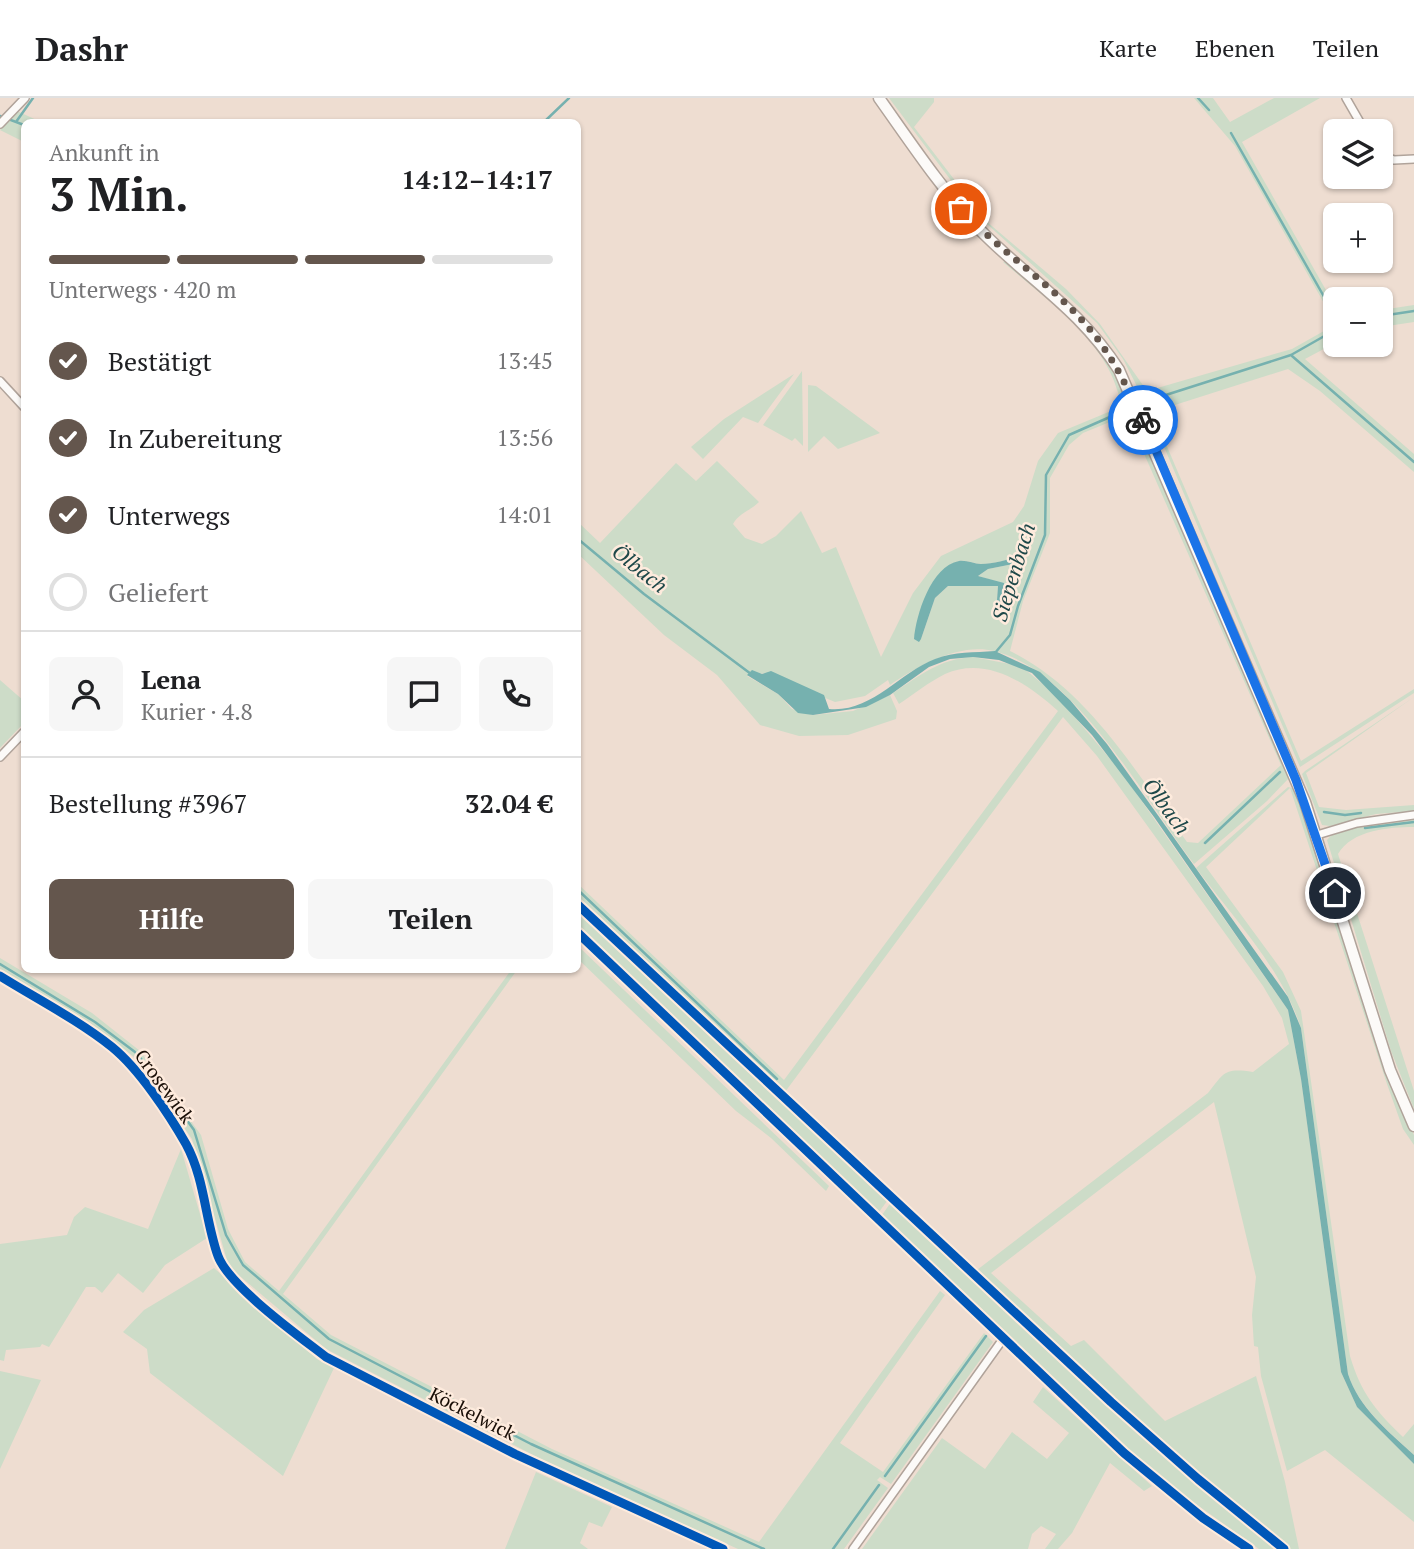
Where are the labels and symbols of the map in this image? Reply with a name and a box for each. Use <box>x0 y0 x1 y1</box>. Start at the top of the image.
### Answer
pin <box>931 179 991 239</box>
courier <box>1108 385 1178 455</box>
water label: Siepenbach <box>985 519 1041 625</box>
water label: Ölbach <box>606 537 674 599</box>
water label: Ölbach <box>1137 772 1197 840</box>
pin <box>1305 863 1365 923</box>
street label: Crosewick <box>130 1044 201 1128</box>
street label: Köckelwick <box>426 1381 521 1446</box>

